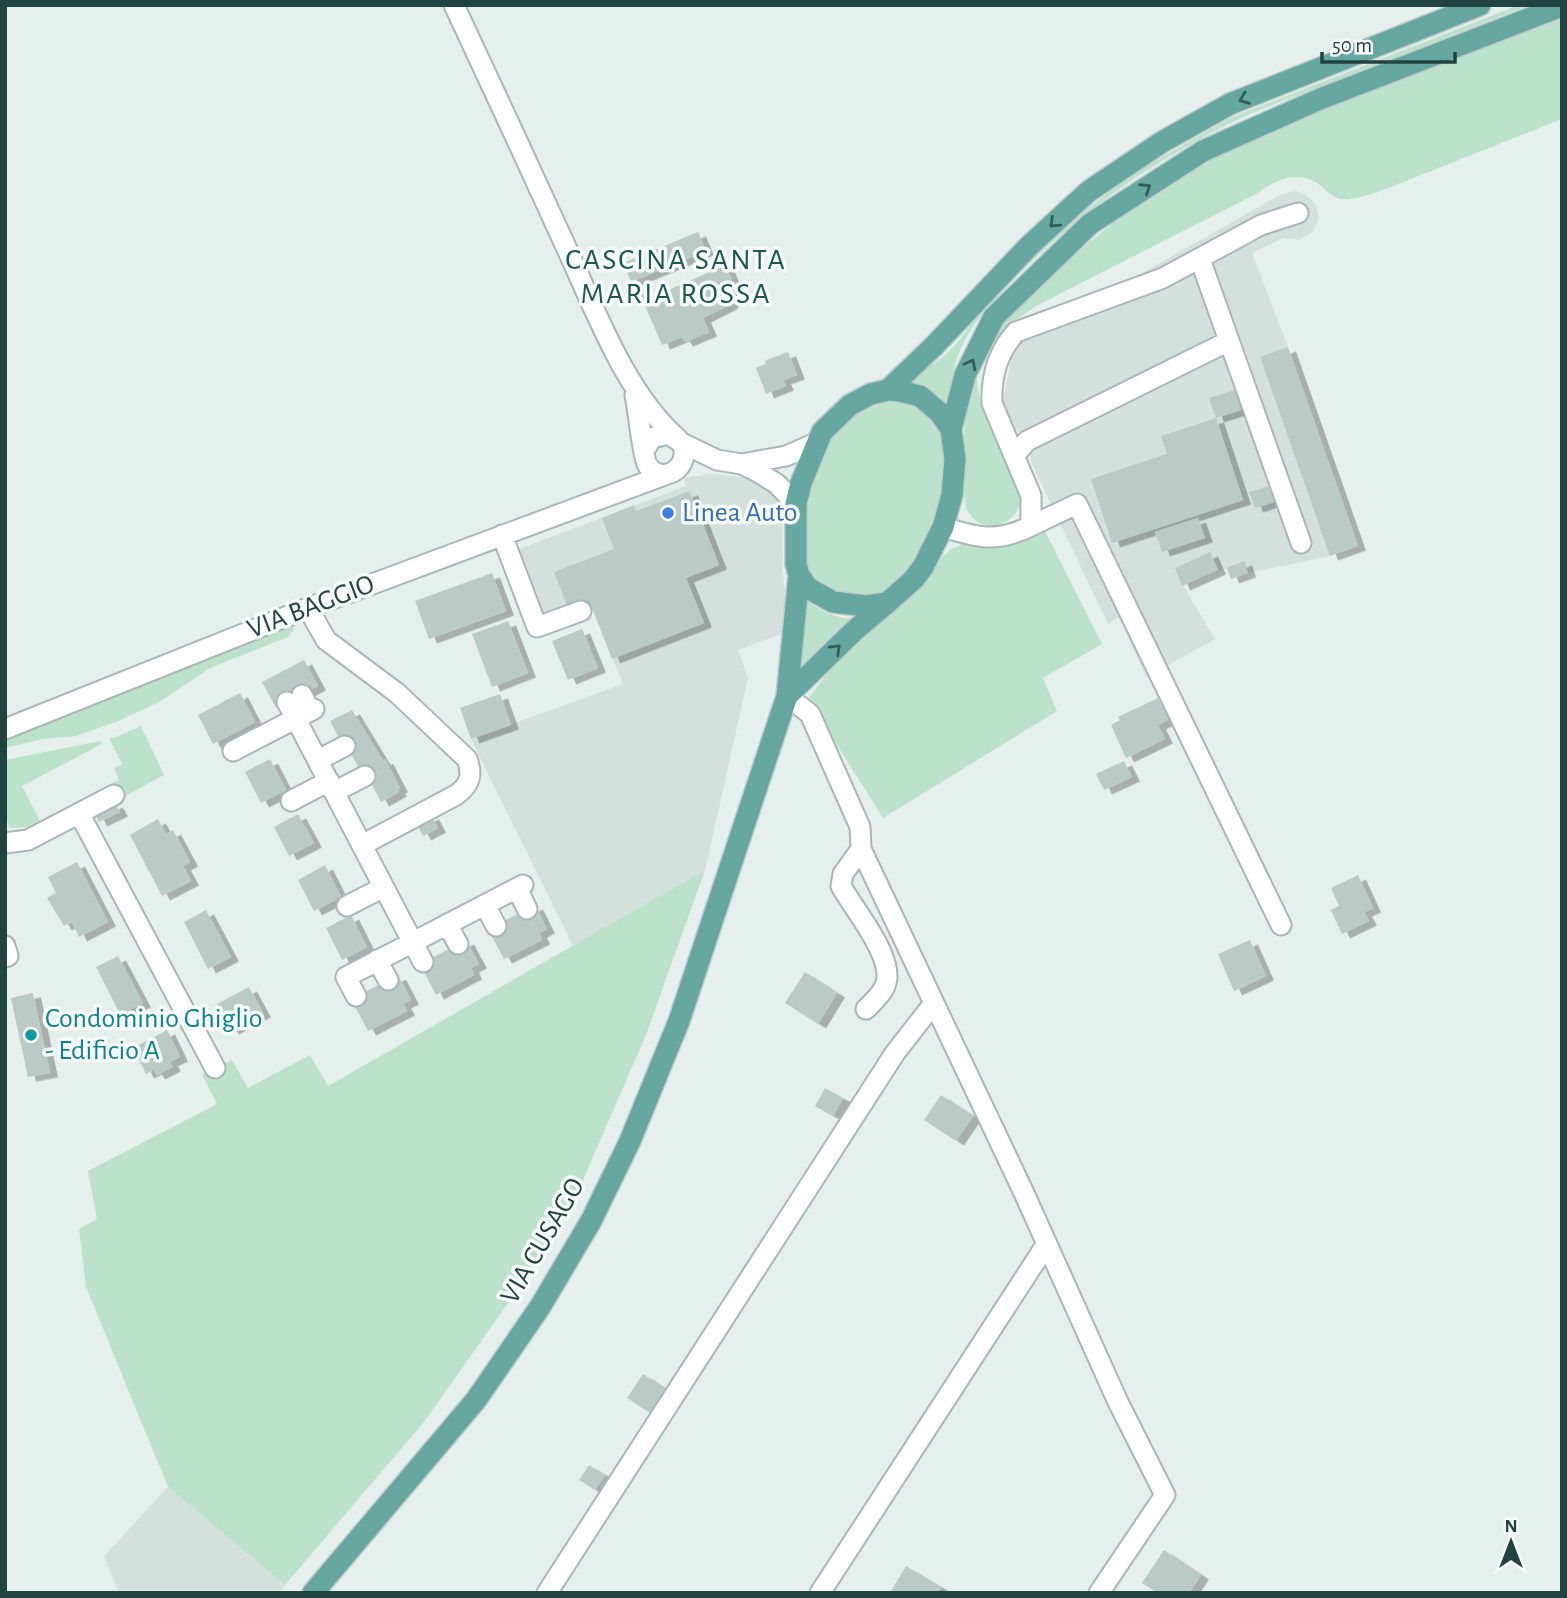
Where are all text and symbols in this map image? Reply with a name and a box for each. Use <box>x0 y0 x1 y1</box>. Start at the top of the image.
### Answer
scale bar <box>1322 21 1455 65</box>
text: 50 m <box>1332 35 1372 56</box>
one-way arrow <box>1238 91 1250 105</box>
one-way arrow <box>1138 184 1151 197</box>
one-way arrow <box>1049 214 1062 227</box>
district label: CASCINA SANTA MARIA ROSSA <box>565 245 787 309</box>
one-way arrow <box>962 359 976 371</box>
place label: Linea Auto <box>682 499 798 527</box>
marker: Linea Auto <box>660 505 676 521</box>
street label: VIA BAGGIO <box>244 570 378 644</box>
one-way arrow <box>828 644 841 657</box>
place label: Condominio Ghiglio - Edificio A <box>45 1005 263 1065</box>
marker: Condominio Ghiglio - Edificio A <box>23 1027 39 1043</box>
street label: VIA CUSAGO <box>496 1173 590 1309</box>
north arrow <box>1476 1507 1546 1577</box>
text: N <box>1504 1517 1518 1536</box>

